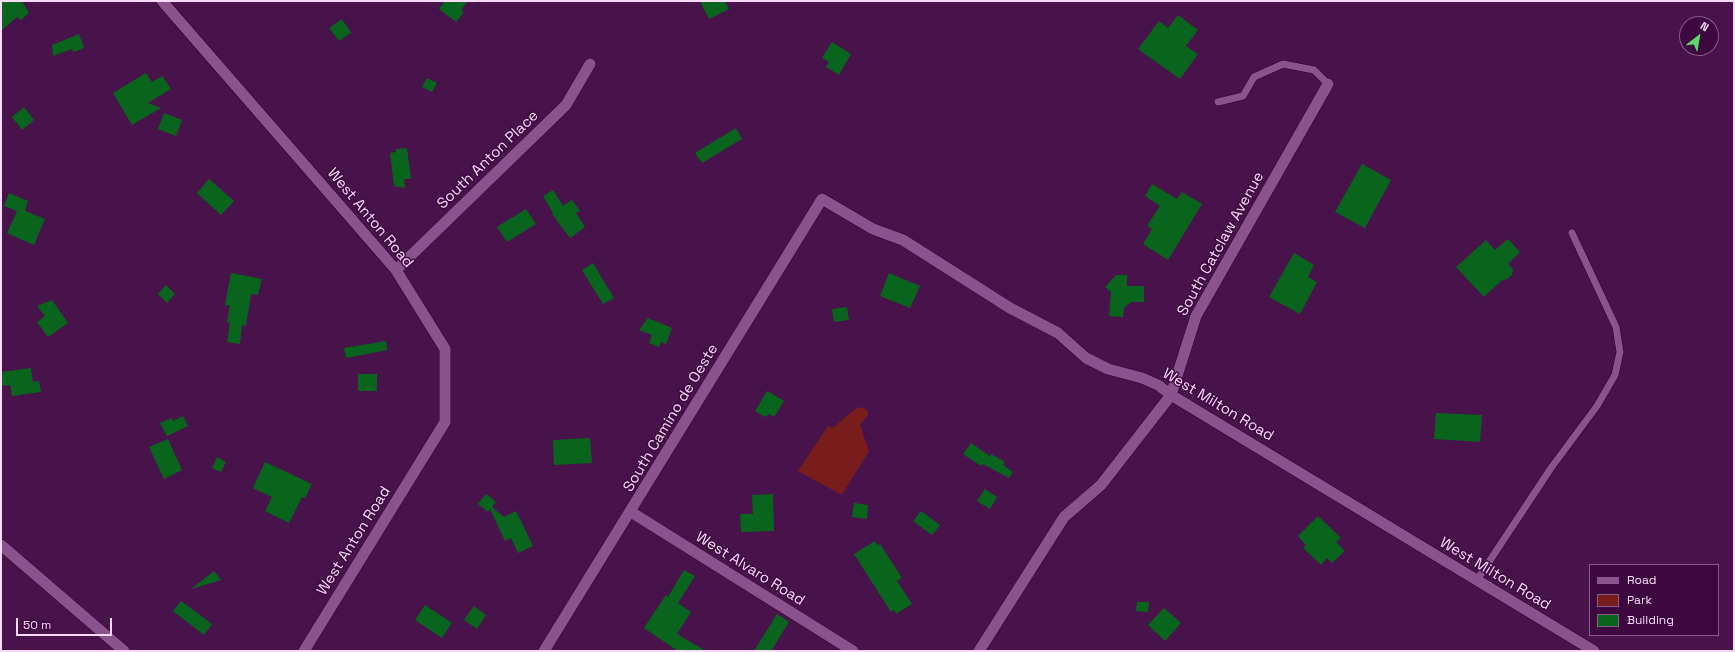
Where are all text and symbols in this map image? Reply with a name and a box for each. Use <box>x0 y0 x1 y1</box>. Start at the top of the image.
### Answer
north arrow <box>1679 16 1719 56</box>
text: N <box>1698 19 1711 34</box>
street label: South Anton Place <box>434 107 542 213</box>
street label: West Anton Road <box>323 165 417 271</box>
street label: South Catclaw Avenue <box>1174 169 1268 319</box>
street label: South Camino de Oeste <box>620 341 722 495</box>
street label: West Milton Road <box>1159 365 1277 445</box>
street label: West Anton Road <box>313 483 395 599</box>
street label: West Alvaro Road <box>692 528 808 610</box>
street label: West Milton Road <box>1436 534 1554 614</box>
legend <box>1589 564 1719 636</box>
text: Road <box>1627 572 1656 588</box>
text: Park <box>1627 592 1652 608</box>
scale bar <box>18 610 114 636</box>
text: Building <box>1627 612 1674 628</box>
text: 50 m <box>23 617 51 633</box>

